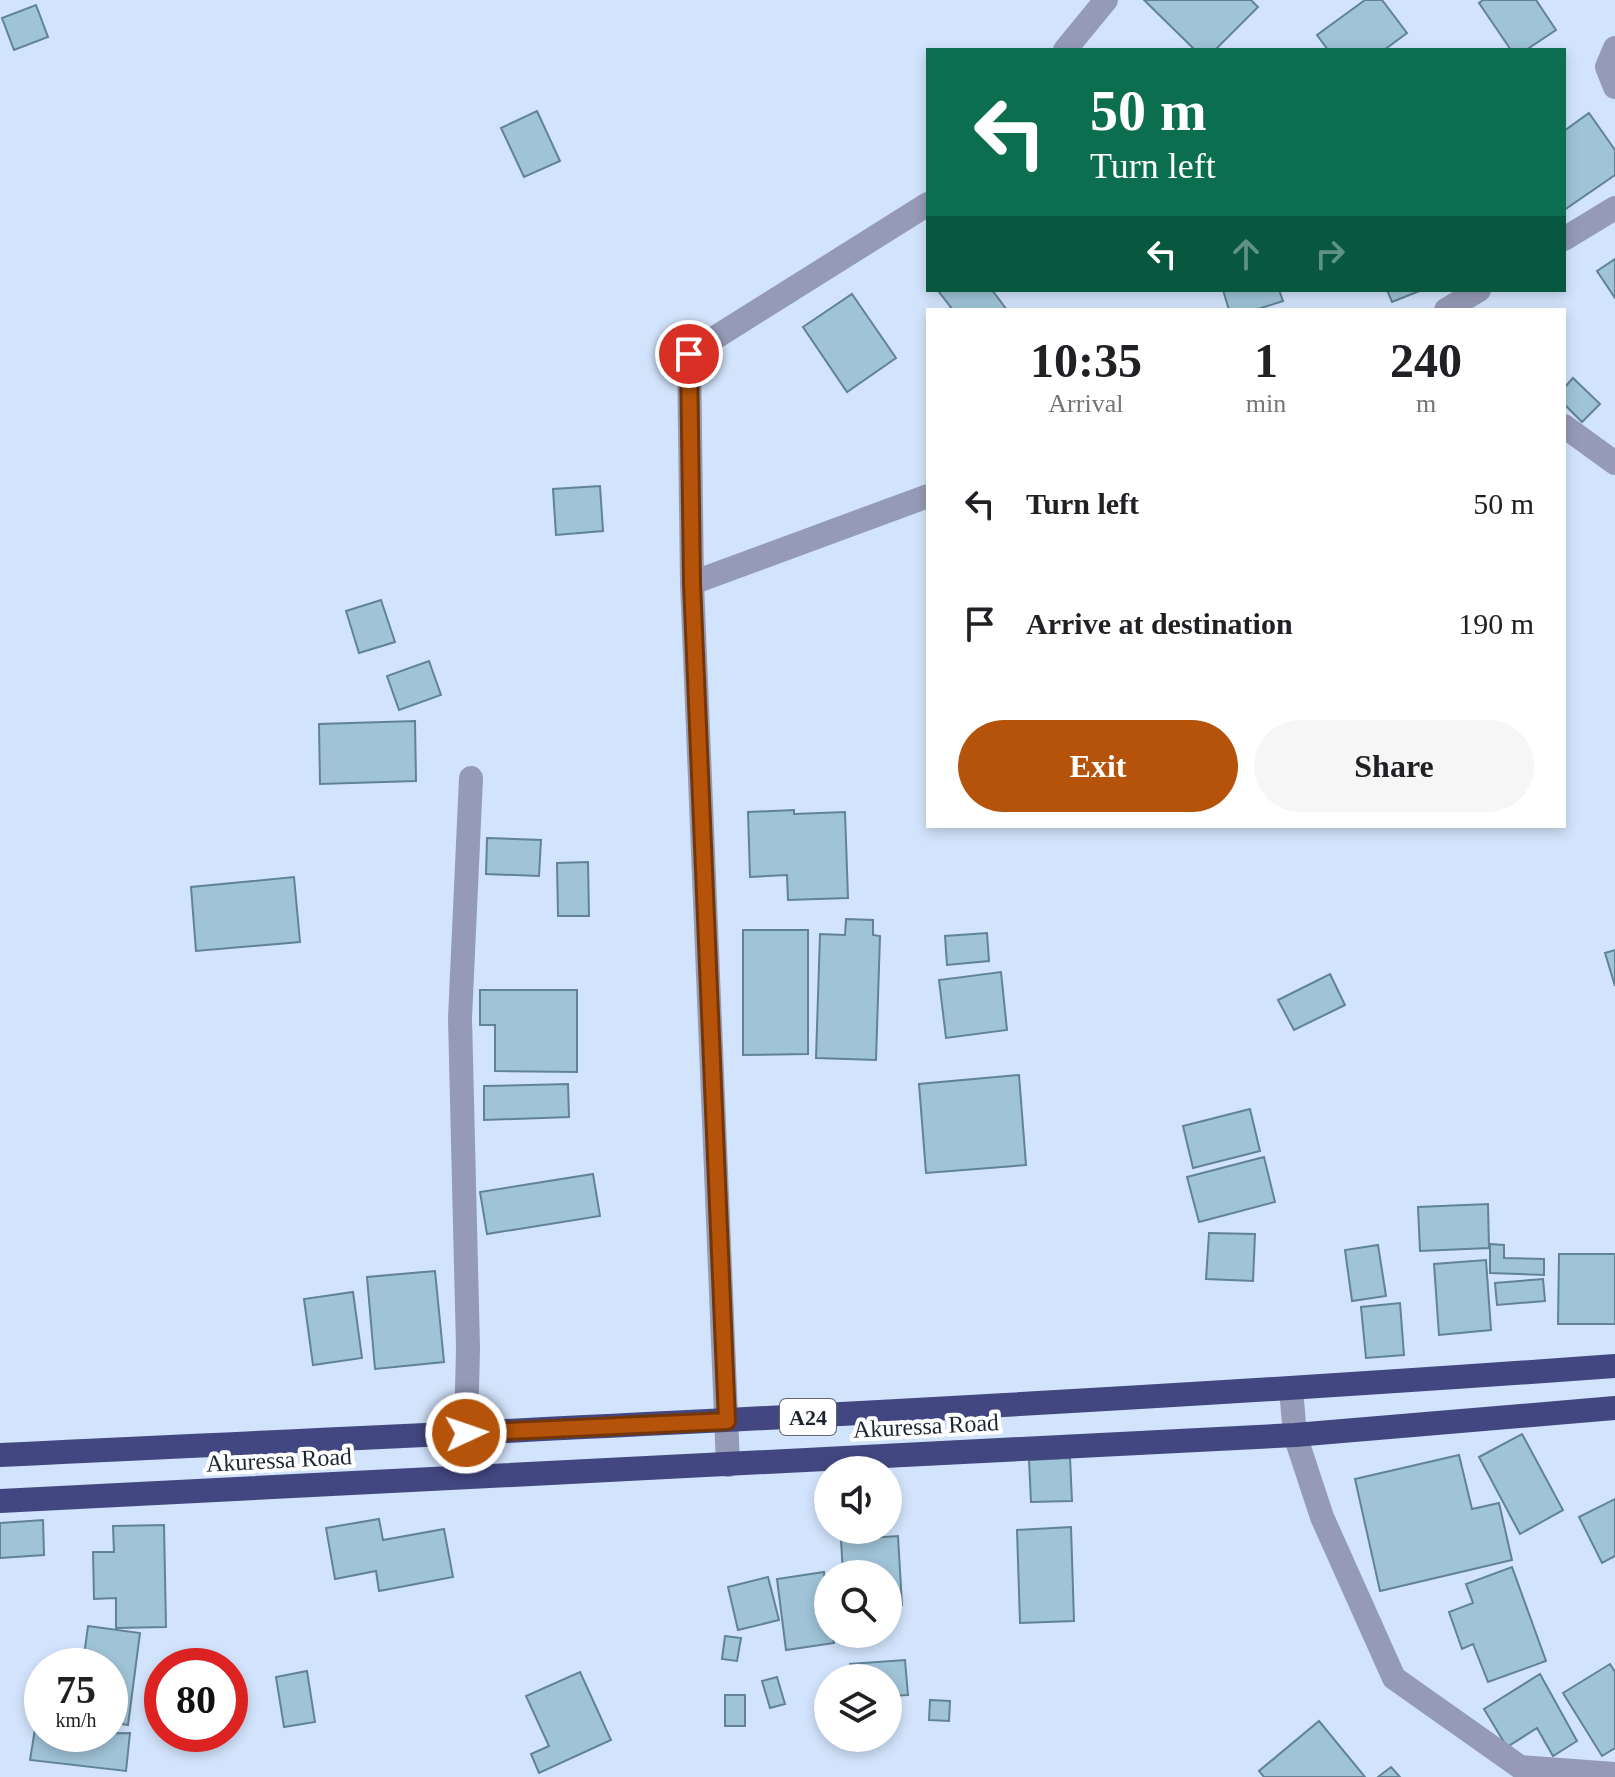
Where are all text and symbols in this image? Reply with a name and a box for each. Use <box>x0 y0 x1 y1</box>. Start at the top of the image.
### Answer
icon: left <box>958 80 1062 184</box>
text: 50 m <box>1090 80 1207 142</box>
text: Turn left <box>1090 146 1216 186</box>
icon: left <box>1140 232 1184 276</box>
icon: ahead <box>1224 232 1268 276</box>
icon: right <box>1308 232 1352 276</box>
pin <box>655 320 723 388</box>
icon: arrive <box>667 332 711 376</box>
text: 10:35 <box>1030 334 1142 387</box>
text: 1 <box>1254 334 1278 387</box>
text: 240 <box>1390 334 1462 387</box>
text: Arrival <box>1048 389 1123 418</box>
text: min <box>1246 389 1286 418</box>
text: m <box>1416 389 1436 418</box>
icon: left <box>958 482 1002 526</box>
text: Turn left <box>1026 487 1139 520</box>
text: 50 m <box>1473 487 1534 520</box>
icon: arrive <box>958 602 1002 646</box>
text: Arrive at destination <box>1026 607 1293 640</box>
text: 190 m <box>1458 607 1534 640</box>
button: Exit <box>958 720 1238 812</box>
button: Share <box>1254 720 1534 812</box>
position arrow <box>424 1391 508 1475</box>
road number: A24 <box>780 1399 836 1435</box>
street label: Akuressa Road <box>852 1409 1000 1443</box>
street label: Akuressa Road <box>205 1443 353 1477</box>
map controls <box>814 1456 902 1752</box>
button: sound <box>814 1456 902 1544</box>
button: search <box>814 1560 902 1648</box>
speed limit sign: 80 <box>144 1648 248 1752</box>
button: layers <box>814 1664 902 1752</box>
text: 75 <box>56 1667 96 1712</box>
text: km/h <box>55 1709 97 1731</box>

